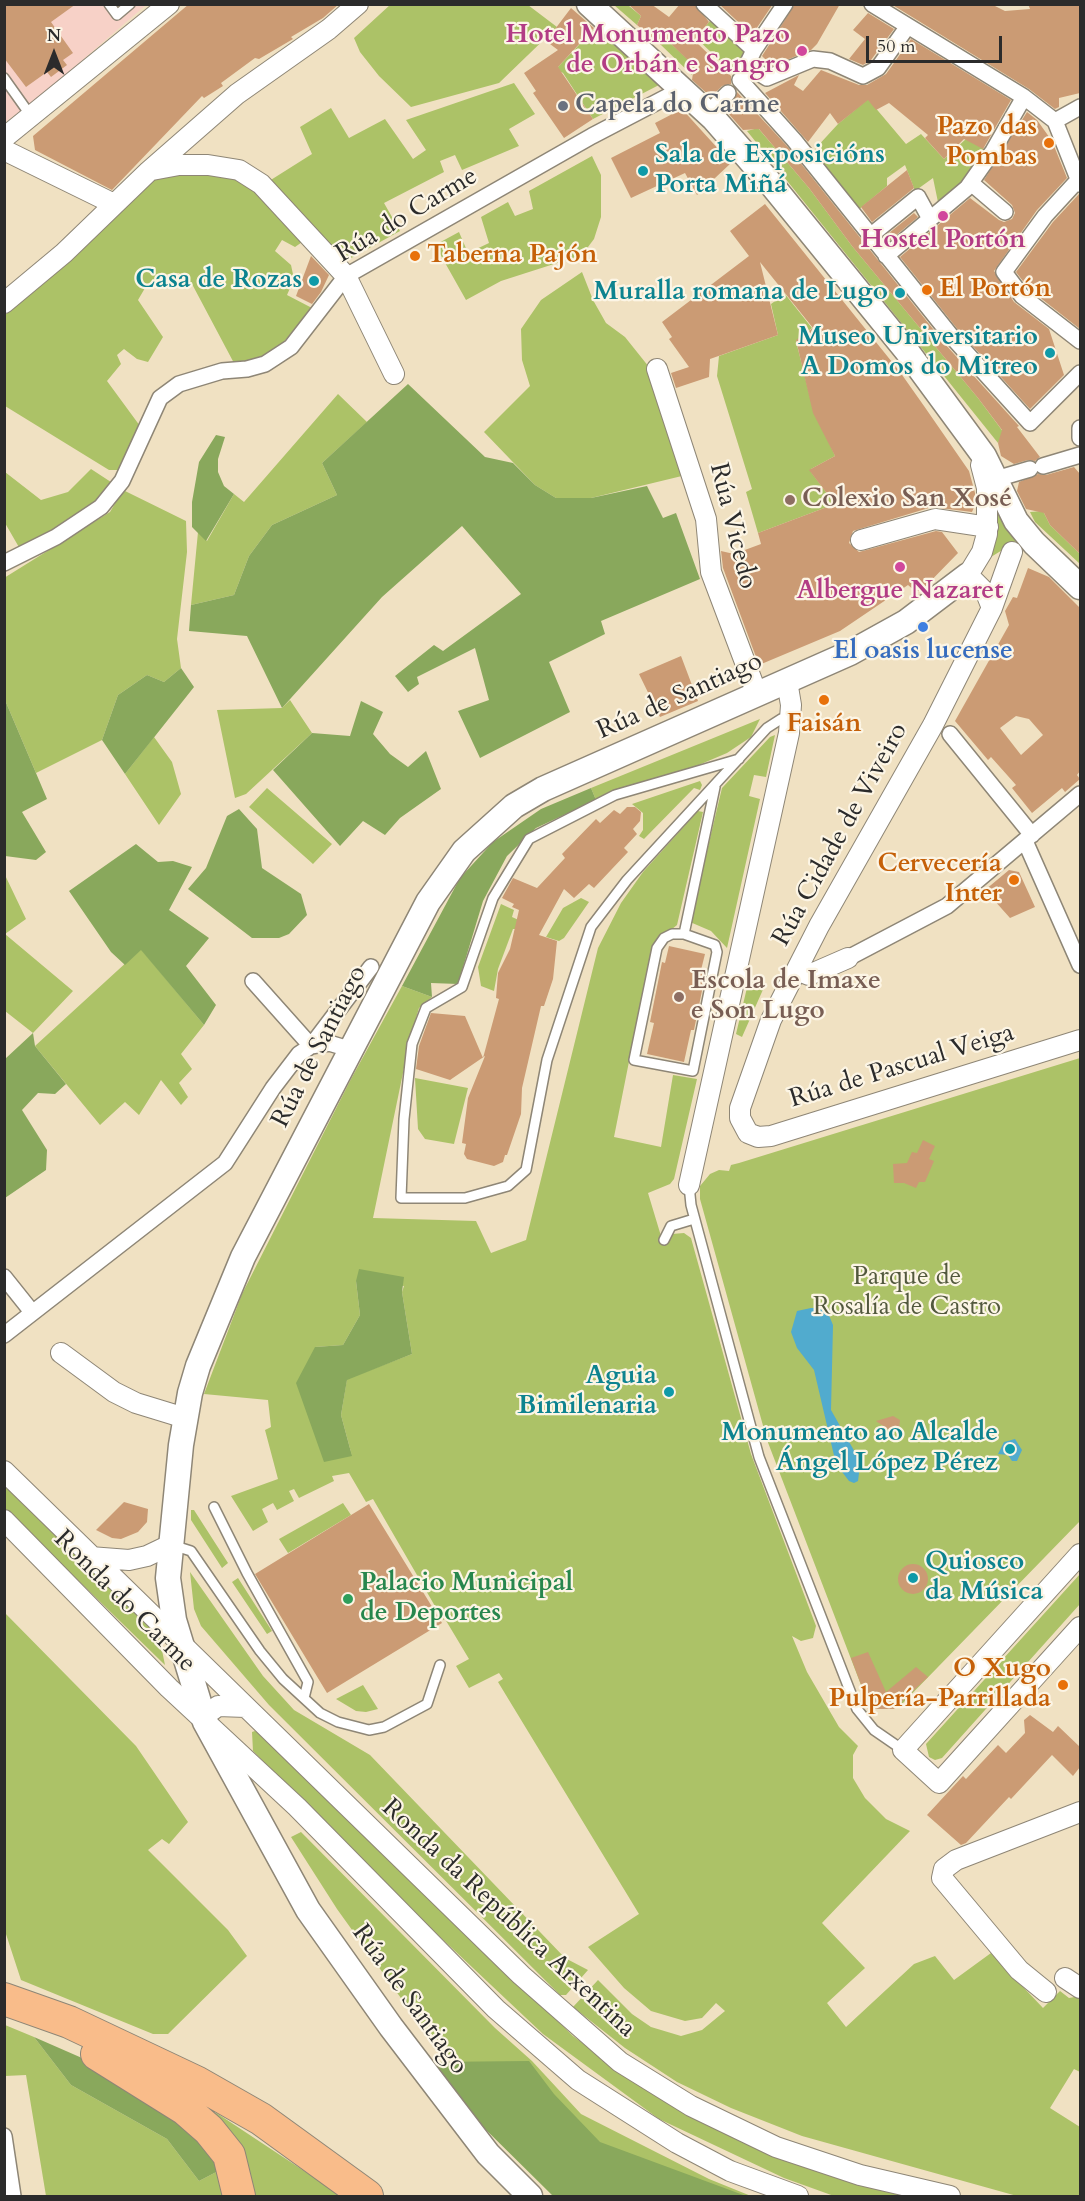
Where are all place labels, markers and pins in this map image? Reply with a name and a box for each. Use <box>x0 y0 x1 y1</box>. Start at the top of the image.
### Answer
place label: Hotel Monumento Pazo de Orbán e Sangro <box>506 20 790 82</box>
marker: Hotel Monumento Pazo de Orbán e Sangro <box>795 44 809 58</box>
place label: Capela do Carme <box>575 90 780 122</box>
marker: Capela do Carme <box>556 99 570 113</box>
place label: Pazo das Pombas <box>937 112 1037 174</box>
marker: Pazo das Pombas <box>1042 136 1056 150</box>
place label: Sala de Exposicións Porta Miñá <box>655 140 885 201</box>
marker: Sala de Exposicións Porta Miñá <box>636 164 650 178</box>
marker: Hostel Portón <box>936 209 950 223</box>
place label: Hostel Portón <box>860 225 1026 257</box>
place label: Taberna Pajón <box>427 240 597 272</box>
marker: Taberna Pajón <box>408 249 422 263</box>
place label: Casa de Rozas <box>135 265 302 297</box>
marker: Casa de Rozas <box>307 274 321 288</box>
place label: El Portón <box>939 274 1051 306</box>
place label: Muralla romana de Lugo <box>593 277 888 309</box>
marker: El Portón <box>920 283 934 297</box>
marker: Muralla romana de Lugo <box>893 286 907 300</box>
place label: Museo Universitario A Domos do Mitreo <box>798 322 1038 384</box>
marker: Museo Universitario A Domos do Mitreo <box>1043 346 1057 360</box>
place label: Colexio San Xosé <box>802 484 1012 516</box>
marker: Colexio San Xosé <box>783 493 797 507</box>
marker: Albergue Nazaret <box>893 560 907 574</box>
place label: Albergue Nazaret <box>797 576 1003 608</box>
marker: El oasis lucense <box>916 620 930 634</box>
place label: El oasis lucense <box>833 636 1013 668</box>
marker: Faisán <box>817 693 831 707</box>
place label: Faisán <box>787 709 861 741</box>
place label: Cervecería Inter <box>878 849 1002 910</box>
marker: Cervecería Inter <box>1007 873 1021 887</box>
place label: Escola de Imaxe e Son Lugo <box>691 966 881 1028</box>
marker: Escola de Imaxe e Son Lugo <box>672 990 686 1004</box>
place label: Aguia Bimilenaria <box>517 1361 657 1422</box>
marker: Aguia Bimilenaria <box>662 1385 676 1399</box>
place label: Monumento ao Alcalde Ángel López Pérez <box>721 1418 998 1480</box>
marker: Monumento ao Alcalde Ángel López Pérez <box>1003 1442 1017 1456</box>
place label: Quiosco da Música <box>925 1547 1044 1608</box>
place label: Palacio Municipal de Deportes <box>360 1568 573 1630</box>
marker: Quiosco da Música <box>906 1571 920 1585</box>
marker: Palacio Municipal de Deportes <box>341 1592 355 1606</box>
place label: O Xugo Pulpería-Parrillada <box>829 1654 1051 1715</box>
marker: O Xugo Pulpería-Parrillada <box>1056 1678 1070 1692</box>

